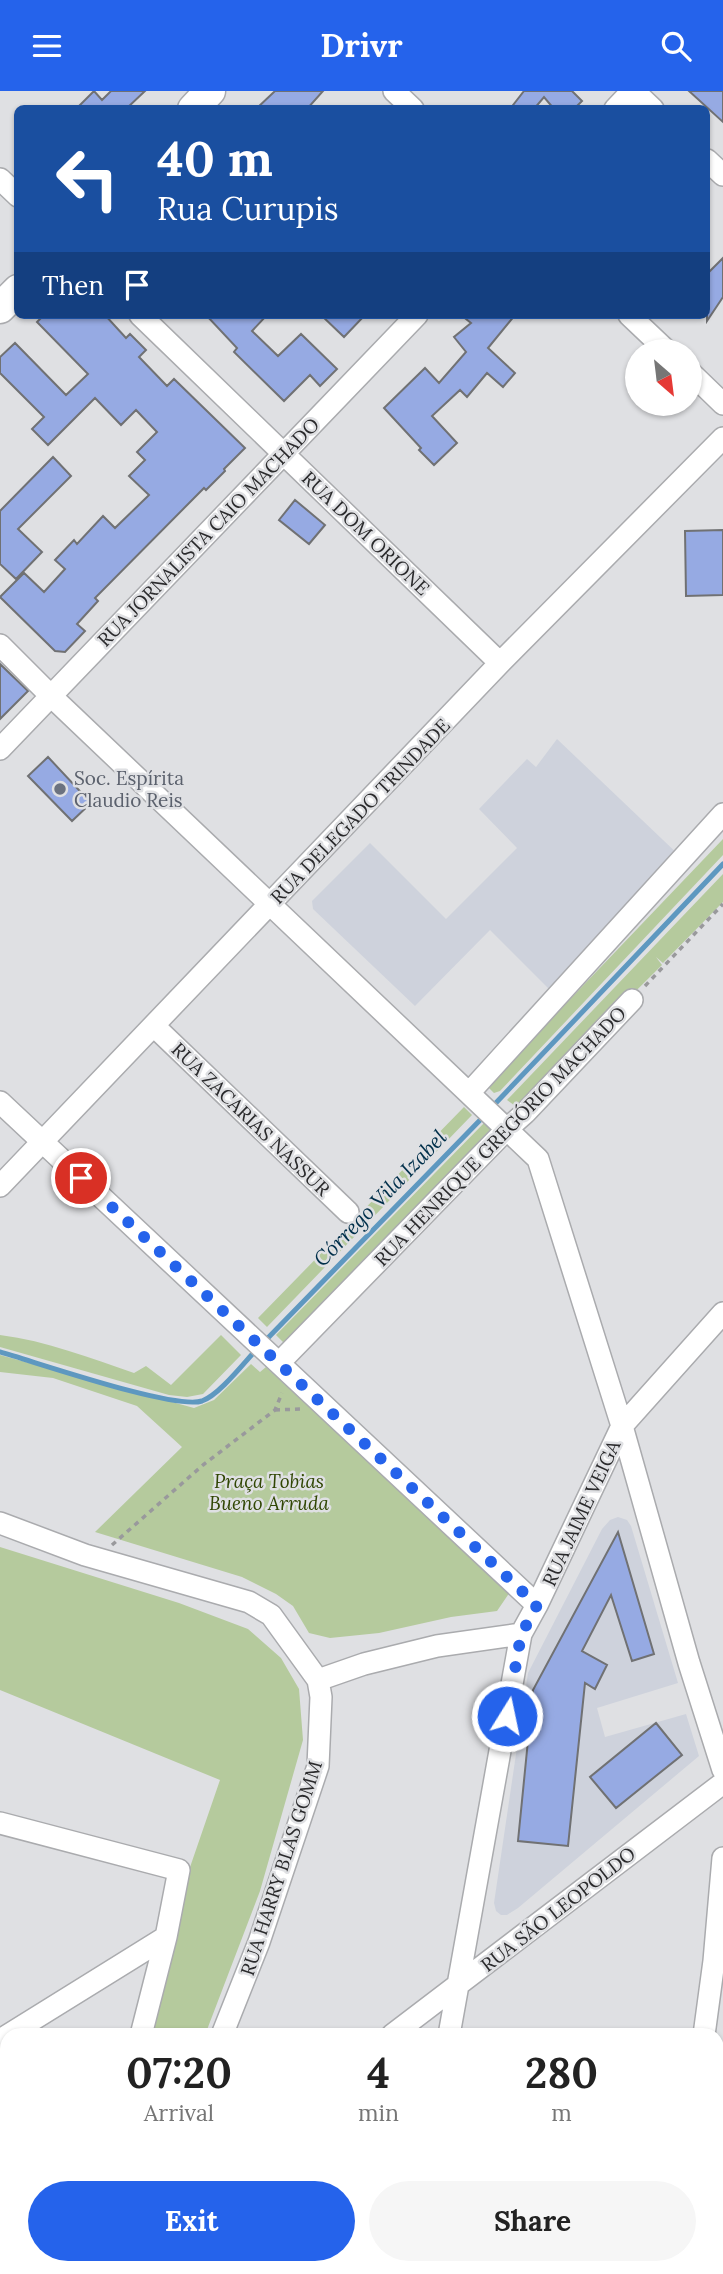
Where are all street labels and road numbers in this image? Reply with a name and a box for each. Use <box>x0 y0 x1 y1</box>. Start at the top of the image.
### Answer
street label: RUA JORNALISTA CAIO MACHADO <box>92 412 324 652</box>
street label: RUA DOM ORIONE <box>297 466 435 600</box>
street label: RUA DELEGADO TRINDADE <box>265 713 455 909</box>
street label: RUA HENRIQUE GREGÓRIO MACHADO <box>369 1001 631 1271</box>
street label: RUA ZACARIAS NASSUR <box>167 1037 335 1201</box>
street label: RUA JAIME VEIGA <box>537 1435 626 1590</box>
street label: RUA HARRY BLAS GOMM <box>235 1757 327 1979</box>
street label: RUA SÃO LEOPOLDO <box>476 1841 640 1977</box>

